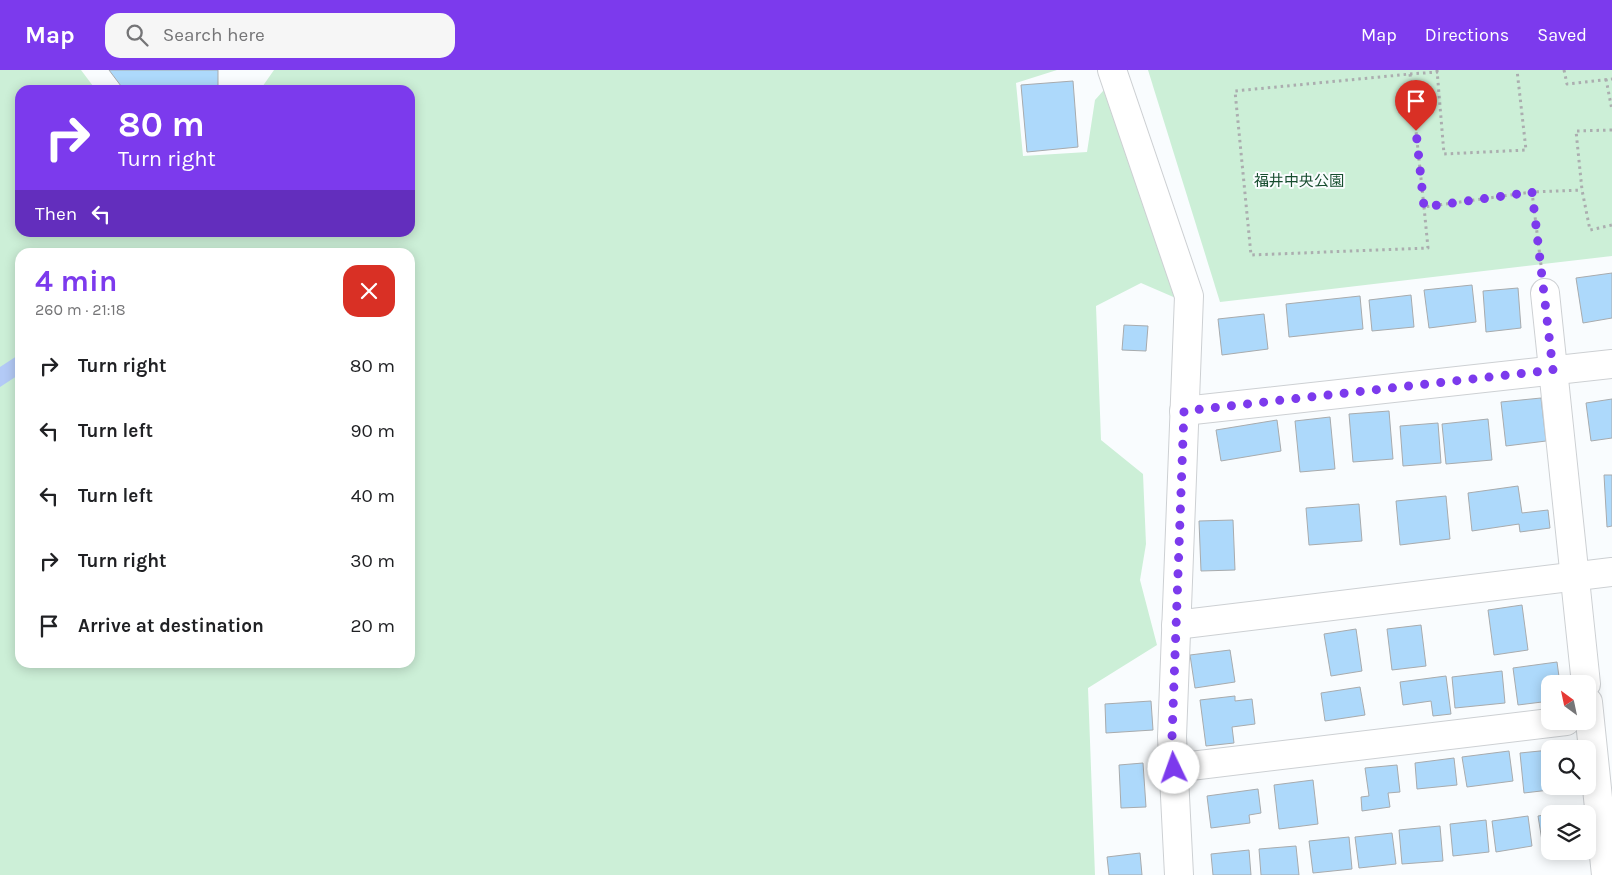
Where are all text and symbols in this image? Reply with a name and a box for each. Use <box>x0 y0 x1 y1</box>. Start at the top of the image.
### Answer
search box <box>105 13 455 58</box>
text: Map <box>25 21 75 49</box>
icon: search <box>123 21 151 49</box>
text: Search here <box>163 24 265 46</box>
text: Map <box>1361 24 1397 46</box>
text: Directions <box>1425 24 1509 46</box>
text: Saved <box>1537 24 1587 46</box>
pin <box>1395 80 1437 131</box>
icon: arrive <box>1402 87 1430 115</box>
text: 80 m <box>118 104 205 145</box>
icon: right <box>35 105 100 170</box>
text: Turn right <box>118 146 216 172</box>
park label: 福井中央公園 <box>1254 172 1344 190</box>
icon: left <box>87 200 115 228</box>
text: Then <box>35 203 77 225</box>
text: 4 min <box>35 263 117 299</box>
button: close <box>343 265 395 317</box>
text: 260 m · 21:18 <box>35 300 126 319</box>
icon: right <box>35 352 63 380</box>
text: Turn right <box>78 355 167 377</box>
text: 80 m <box>350 355 395 377</box>
icon: left <box>35 417 63 445</box>
text: Turn left <box>78 420 153 442</box>
text: 90 m <box>350 420 395 442</box>
icon: left <box>35 482 63 510</box>
text: Turn left <box>78 485 153 507</box>
text: 40 m <box>351 485 395 507</box>
icon: right <box>35 547 63 575</box>
text: Turn right <box>78 550 167 572</box>
text: 30 m <box>350 550 395 572</box>
icon: arrive <box>35 612 63 640</box>
text: Arrive at destination <box>78 615 264 637</box>
text: 20 m <box>350 615 395 637</box>
north arrow <box>1541 675 1596 730</box>
map controls <box>1541 675 1596 860</box>
button: search <box>1541 740 1596 795</box>
position arrow <box>1147 741 1199 793</box>
button: layers <box>1541 805 1596 860</box>

